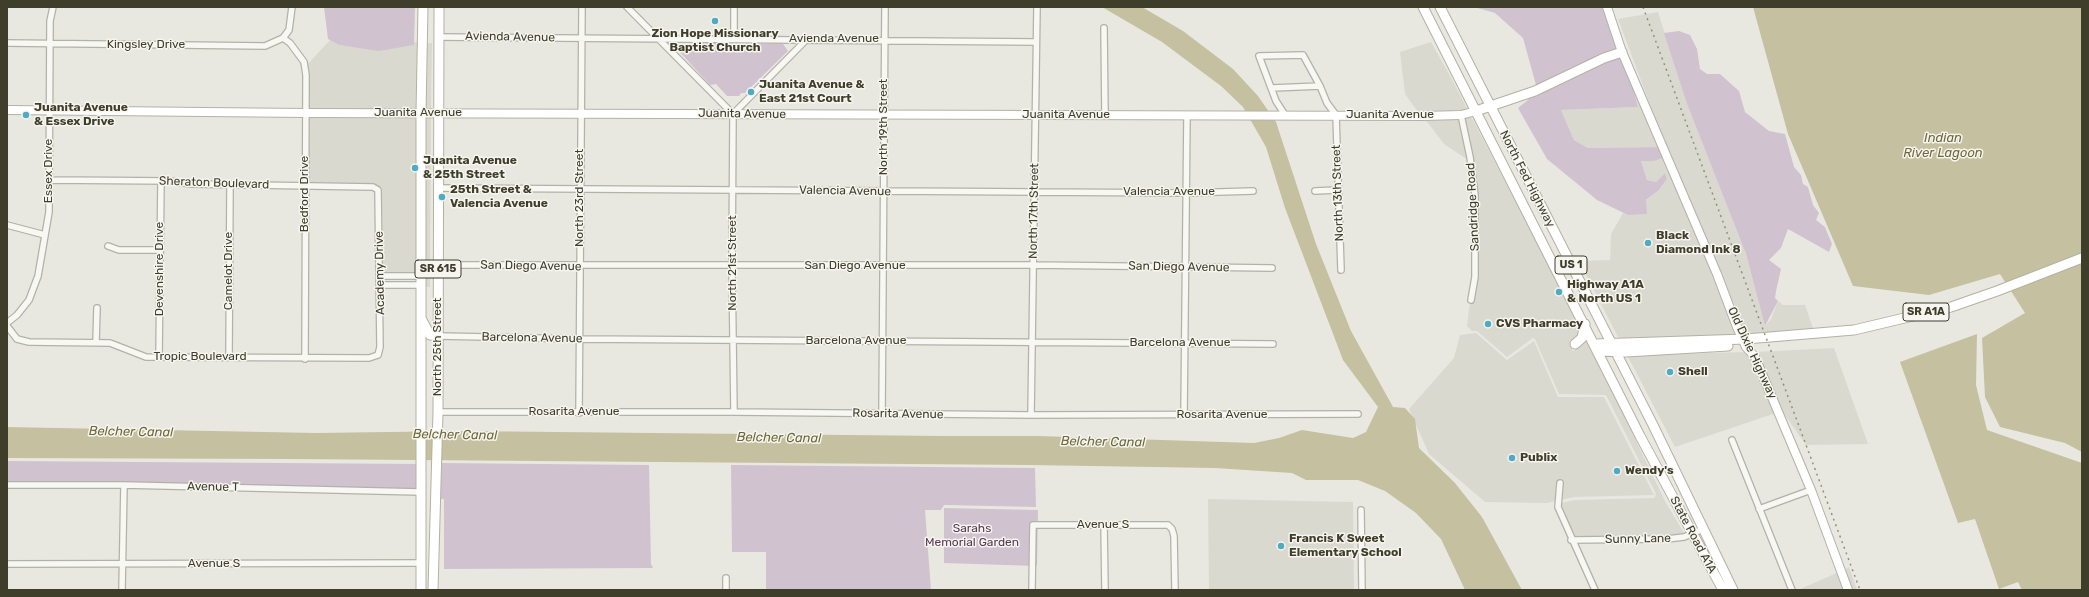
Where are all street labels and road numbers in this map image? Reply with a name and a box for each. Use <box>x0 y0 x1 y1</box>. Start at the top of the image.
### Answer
street label: Avienda Avenue <box>465 29 555 45</box>
street label: Avienda Avenue <box>789 32 879 46</box>
street label: Kingsley Drive <box>107 38 185 52</box>
street label: North 19th Street <box>877 79 891 175</box>
street label: Juanita Avenue <box>374 106 462 120</box>
street label: Juanita Avenue <box>698 106 786 122</box>
street label: Juanita Avenue <box>1022 108 1110 122</box>
street label: Juanita Avenue <box>1346 108 1434 122</box>
street label: North Fed Highway <box>1496 128 1558 230</box>
street label: Essex Drive <box>42 139 56 203</box>
street label: North 13th Street <box>1329 144 1347 242</box>
street label: North 23rd Street <box>573 149 587 247</box>
street label: Bedford Drive <box>298 156 312 232</box>
street label: North 17th Street <box>1026 163 1042 259</box>
street label: Sandridge Road <box>1463 163 1483 251</box>
street label: Sheraton Boulevard <box>159 174 269 192</box>
street label: Valencia Avenue <box>799 183 891 199</box>
street label: Valencia Avenue <box>1123 185 1215 199</box>
street label: North 21st Street <box>726 215 740 311</box>
street label: Devenshire Drive <box>153 222 167 316</box>
street label: Academy Drive <box>372 231 388 315</box>
street label: Camelot Drive <box>222 232 236 310</box>
road number: US 1 <box>1555 256 1587 274</box>
street label: San Diego Avenue <box>480 258 582 274</box>
street label: San Diego Avenue <box>804 259 906 273</box>
street label: San Diego Avenue <box>1128 259 1230 275</box>
road number: SR 615 <box>415 260 461 278</box>
street label: North 25th Street <box>431 298 445 396</box>
road number: SR A1A <box>1903 303 1949 321</box>
street label: Old Dixie Highway <box>1724 305 1780 401</box>
street label: Barcelona Avenue <box>481 330 583 346</box>
street label: Barcelona Avenue <box>805 334 907 348</box>
street label: Barcelona Avenue <box>1129 336 1231 350</box>
street label: Tropic Boulevard <box>153 350 247 364</box>
street label: Rosarita Avenue <box>528 405 620 419</box>
street label: Rosarita Avenue <box>852 406 944 422</box>
street label: Rosarita Avenue <box>1176 408 1268 422</box>
street label: Avenue T <box>187 479 239 495</box>
street label: State Road A1A <box>1667 494 1719 576</box>
street label: Avenue S <box>1077 518 1129 532</box>
street label: Sunny Lane <box>1605 531 1671 547</box>
street label: Avenue S <box>188 557 240 571</box>

